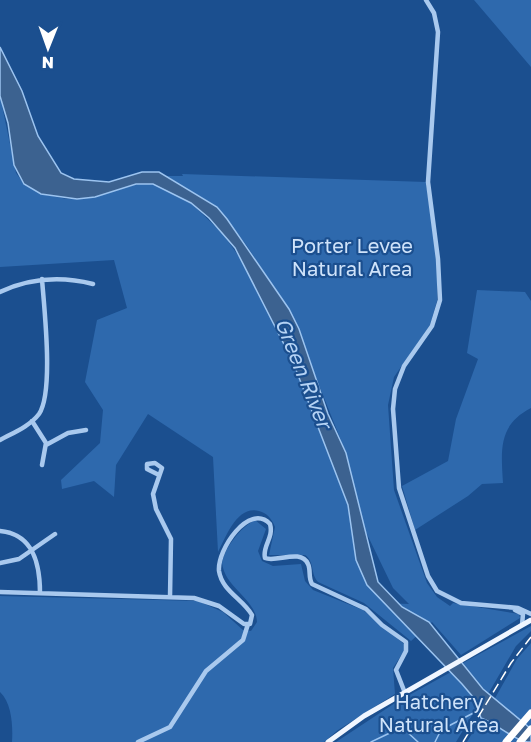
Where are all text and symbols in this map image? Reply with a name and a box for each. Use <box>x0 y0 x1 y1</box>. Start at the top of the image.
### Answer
north arrow <box>18 18 78 78</box>
text: N <box>41 53 54 73</box>
park label: Porter Levee Natural Area <box>291 233 413 280</box>
water label: Green River <box>270 314 339 435</box>
park label: Hatchery Natural Area <box>379 689 499 736</box>

